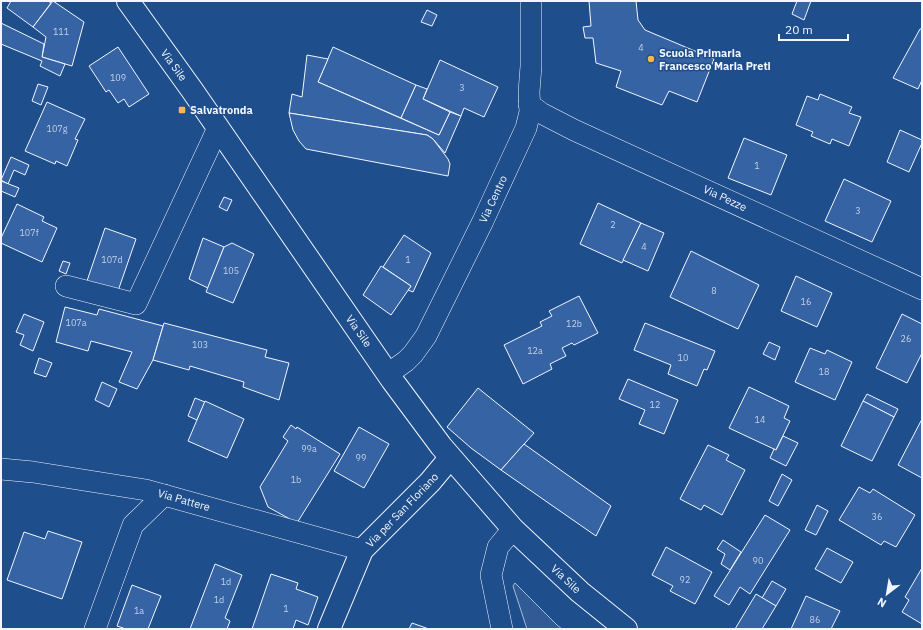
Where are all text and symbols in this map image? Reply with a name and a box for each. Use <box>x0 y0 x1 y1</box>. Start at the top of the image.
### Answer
scale bar <box>779 16 848 42</box>
text: 20 m <box>785 22 813 37</box>
house number: 111 <box>53 26 69 37</box>
house number: 4 <box>638 42 644 53</box>
street label: Via Sile <box>158 46 190 84</box>
place label: Scuola Primaria Francesco Maria Preti <box>659 46 771 73</box>
marker: Scuola Primaria Francesco Maria Preti <box>646 54 656 64</box>
house number: 109 <box>110 72 126 83</box>
house number: 3 <box>459 82 465 93</box>
place label: Salvatronda <box>190 103 253 117</box>
marker: Salvatronda <box>177 105 187 115</box>
house number: 107g <box>47 123 68 134</box>
house number: 1 <box>754 160 760 171</box>
street label: Via Centro <box>476 173 510 225</box>
street label: Via Pezze <box>701 182 749 214</box>
house number: 3 <box>855 205 861 216</box>
house number: 2 <box>610 219 616 230</box>
house number: 107f <box>19 227 39 238</box>
house number: 4 <box>641 241 647 252</box>
house number: 107d <box>101 254 123 265</box>
house number: 1 <box>405 254 411 265</box>
house number: 105 <box>223 265 239 276</box>
house number: 8 <box>711 285 717 296</box>
house number: 16 <box>801 296 811 307</box>
street label: Via Sile <box>343 312 375 350</box>
house number: 107a <box>65 317 87 328</box>
house number: 12b <box>566 318 582 329</box>
house number: 26 <box>901 333 911 344</box>
house number: 103 <box>192 339 208 350</box>
house number: 12a <box>527 345 543 356</box>
house number: 10 <box>678 352 688 363</box>
house number: 18 <box>819 366 829 377</box>
house number: 12 <box>650 399 660 410</box>
house number: 14 <box>755 414 765 425</box>
house number: 99a <box>301 443 317 454</box>
house number: 99 <box>356 452 366 463</box>
street label: Via per San Floriano <box>363 470 441 550</box>
house number: 1b <box>291 474 301 485</box>
street label: Via Pattere <box>156 486 212 514</box>
house number: 36 <box>872 511 882 522</box>
house number: 90 <box>753 555 763 566</box>
street label: Via Sile <box>548 562 584 596</box>
house number: 92 <box>680 574 690 585</box>
north arrow <box>867 574 907 614</box>
house number: 1d <box>221 576 231 587</box>
house number: 1d <box>214 594 224 605</box>
text: N <box>875 595 889 611</box>
house number: 1 <box>283 603 289 614</box>
house number: 1a <box>134 605 144 616</box>
house number: 86 <box>810 614 820 625</box>

